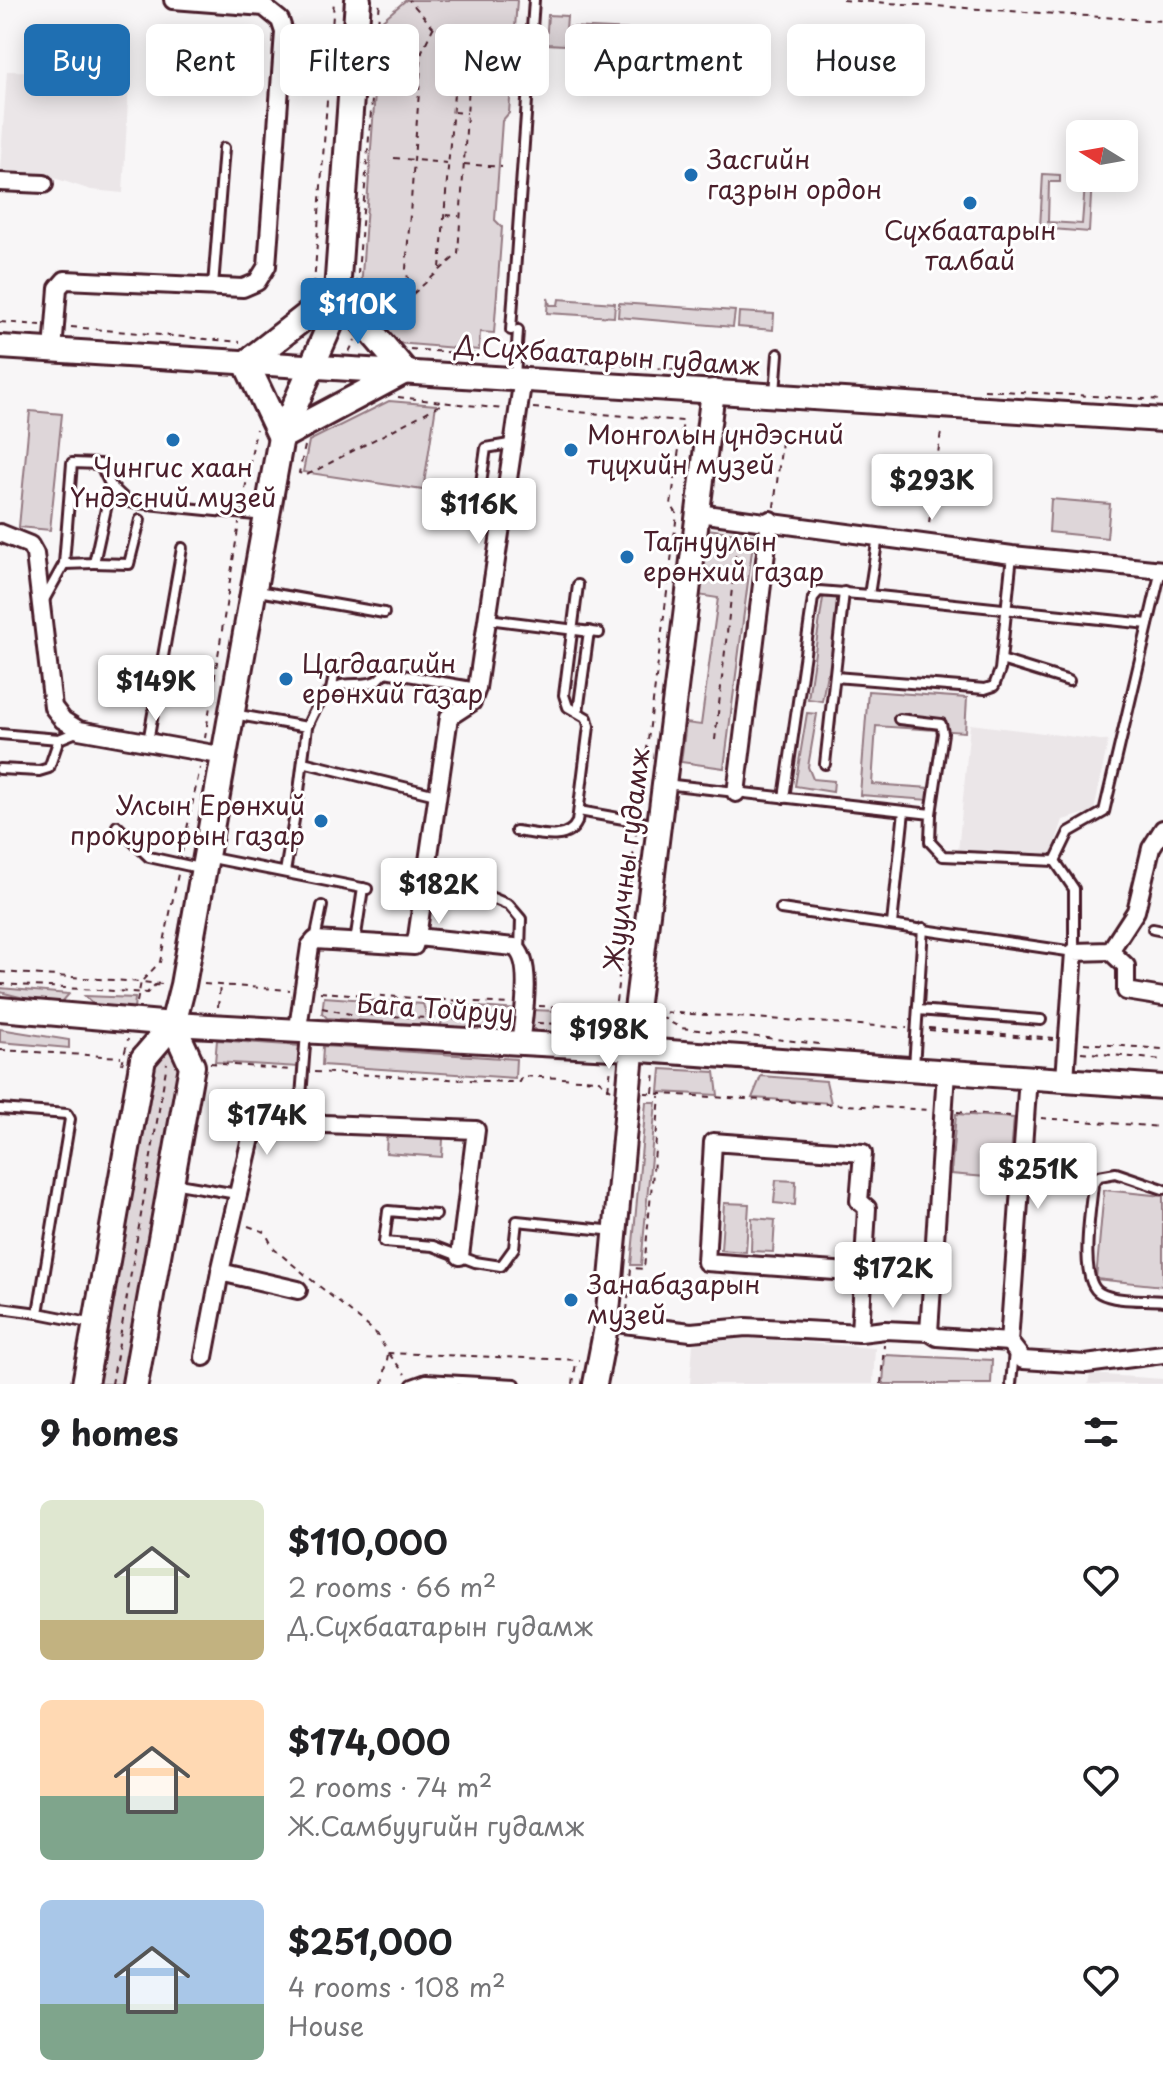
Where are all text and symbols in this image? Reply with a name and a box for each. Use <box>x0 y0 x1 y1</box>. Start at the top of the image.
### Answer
chip: Buy <box>24 24 130 96</box>
chip: Rent <box>146 24 264 96</box>
chip: Filters <box>280 24 419 96</box>
chip: New <box>435 24 549 96</box>
chip: Apartment <box>565 24 771 96</box>
chip: House <box>787 24 925 96</box>
north arrow <box>1066 120 1138 192</box>
map controls <box>1066 120 1138 192</box>
place label: Засгийн газрын ордон <box>706 139 882 208</box>
marker: Засгийн газрын ордон <box>682 166 700 184</box>
marker: Сүхбаатарын талбай <box>961 194 979 212</box>
place label: Сүхбаатарын талбай <box>884 210 1056 279</box>
pin: $110K <box>302 278 414 346</box>
text: $110K <box>319 284 397 323</box>
street label: Д.Сүхбаатарын гудамж <box>453 324 761 385</box>
place label: Монголын үндэсний түүхийн музей <box>587 414 844 483</box>
marker: Чингис хаан Үндэсний музей <box>164 431 182 449</box>
marker: Монголын үндэсний түүхийн музей <box>562 441 580 459</box>
place label: Чингис хаан Үндэсний музей <box>69 447 277 516</box>
pin: $293K <box>876 454 988 522</box>
text: $293K <box>890 460 974 499</box>
pin: $116K <box>423 478 535 546</box>
text: $116K <box>440 484 518 523</box>
place label: Тагнуулын ерөнхий газар <box>643 521 824 590</box>
marker: Тагнуулын ерөнхий газар <box>618 548 636 566</box>
place label: Цагдаагийн ерөнхий газар <box>302 643 483 712</box>
pin: $149K <box>100 655 212 723</box>
text: $149K <box>116 661 196 700</box>
marker: Цагдаагийн ерөнхий газар <box>277 670 295 688</box>
street label: Жуулчны гудамж <box>592 746 659 974</box>
place label: Улсын Ерөнхий прокурорын газар <box>70 785 305 854</box>
marker: Улсын Ерөнхий прокурорын газар <box>312 812 330 830</box>
pin: $182K <box>383 858 495 926</box>
text: $182K <box>399 864 479 903</box>
street label: Бага Тойруу <box>355 983 515 1032</box>
pin: $198K <box>553 1003 665 1071</box>
text: $198K <box>569 1009 649 1048</box>
pin: $174K <box>211 1089 323 1157</box>
text: $174K <box>227 1095 307 1134</box>
pin: $251K <box>982 1143 1094 1211</box>
text: $251K <box>998 1149 1078 1188</box>
pin: $172K <box>837 1242 949 1310</box>
text: $172K <box>853 1248 933 1287</box>
place label: Занабазарын музей <box>586 1264 760 1333</box>
marker: Занабазарын музей <box>562 1291 580 1309</box>
text: 9 homes <box>40 1406 179 1458</box>
icon: filters <box>1079 1410 1123 1454</box>
text: $110,000 <box>288 1515 448 1567</box>
icon: home <box>104 1532 200 1628</box>
icon: heart <box>1079 1558 1123 1602</box>
text: 2 rooms · 66 m² <box>288 1567 497 1606</box>
text: Д.Сүхбаатарын гудамж <box>288 1606 593 1645</box>
text: $174,000 <box>288 1715 451 1767</box>
icon: home <box>104 1732 200 1828</box>
icon: heart <box>1079 1758 1123 1802</box>
text: 2 rooms · 74 m² <box>288 1767 492 1806</box>
text: Ж.Самбуугийн гудамж <box>288 1806 584 1845</box>
text: $251,000 <box>288 1915 453 1967</box>
icon: home <box>104 1932 200 2028</box>
icon: heart <box>1079 1958 1123 2002</box>
text: 4 rooms · 108 m² <box>288 1967 506 2006</box>
text: House <box>288 2006 364 2045</box>

